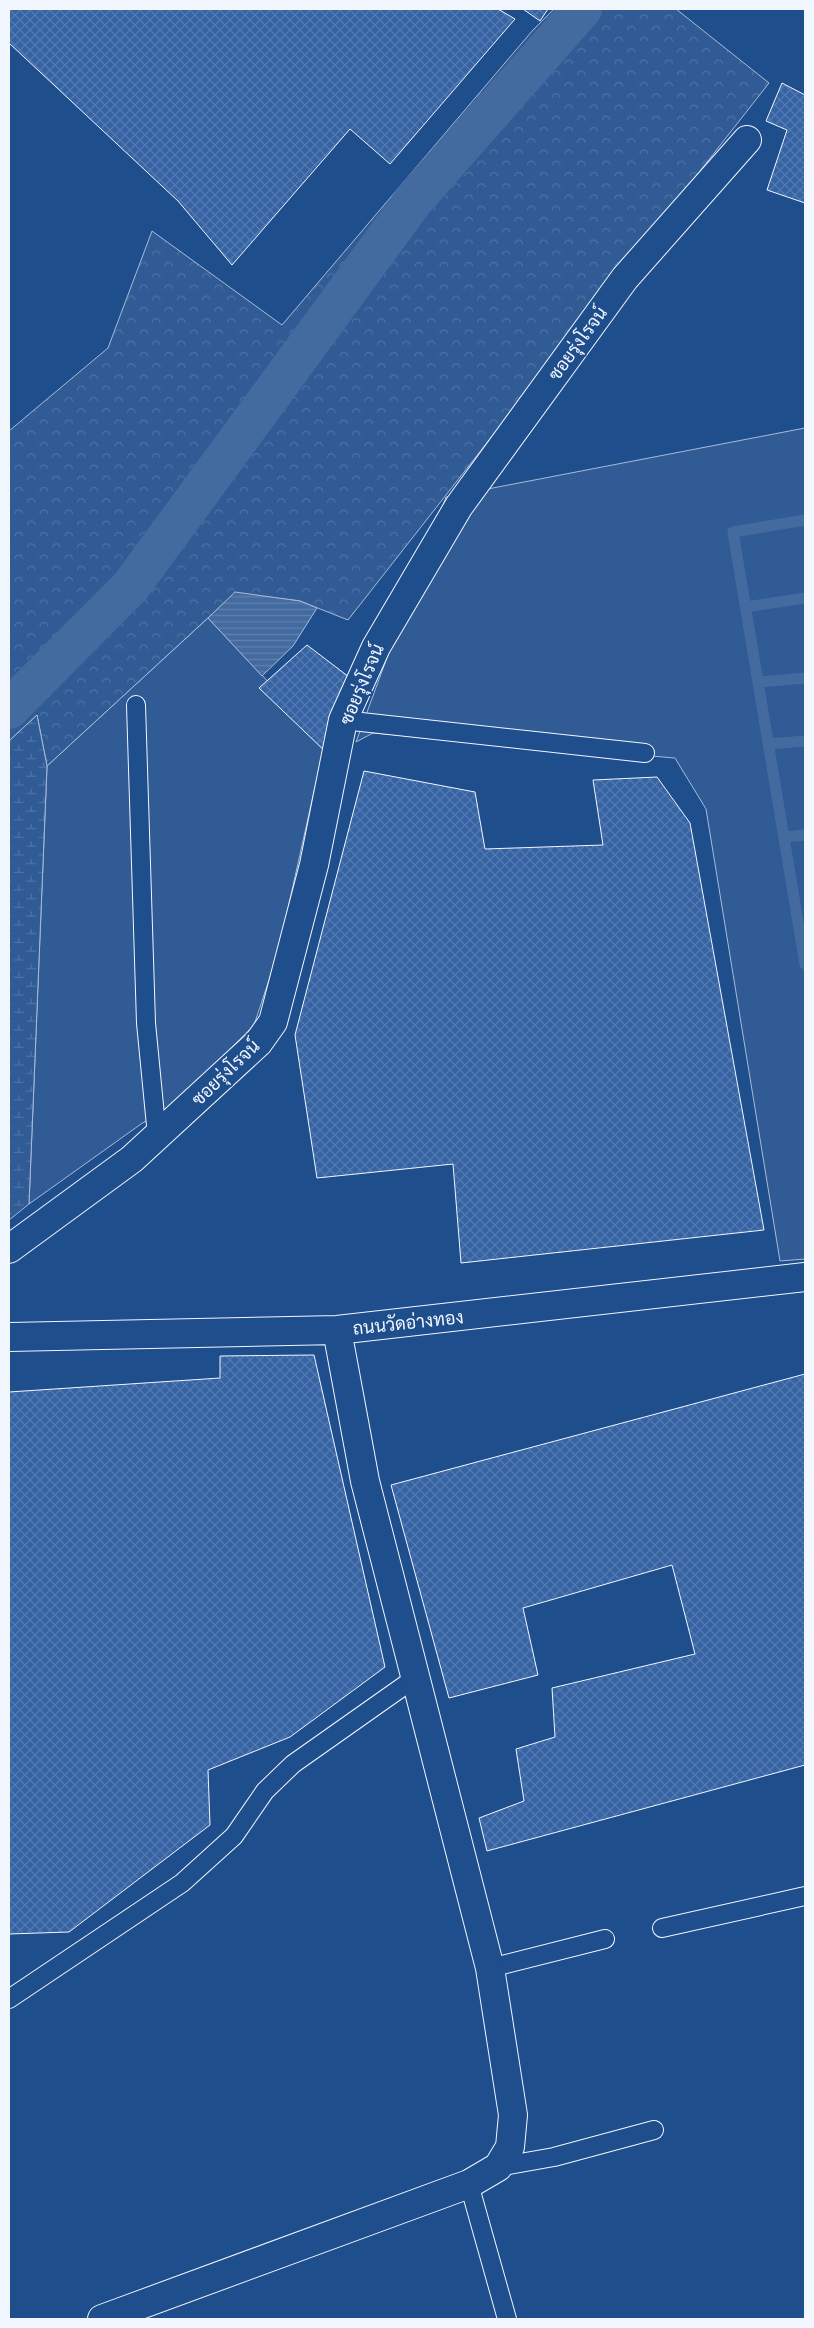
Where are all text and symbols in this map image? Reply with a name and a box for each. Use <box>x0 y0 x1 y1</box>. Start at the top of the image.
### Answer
street label: ซอยรุ่งโรจน์ <box>542 301 613 385</box>
street label: ซอยรุ่งโรจน์ <box>333 640 390 729</box>
street label: ซอยรุ่งโรจน์ <box>186 1034 265 1111</box>
street label: ถนนวัดอ่างทอง <box>352 1305 464 1339</box>

